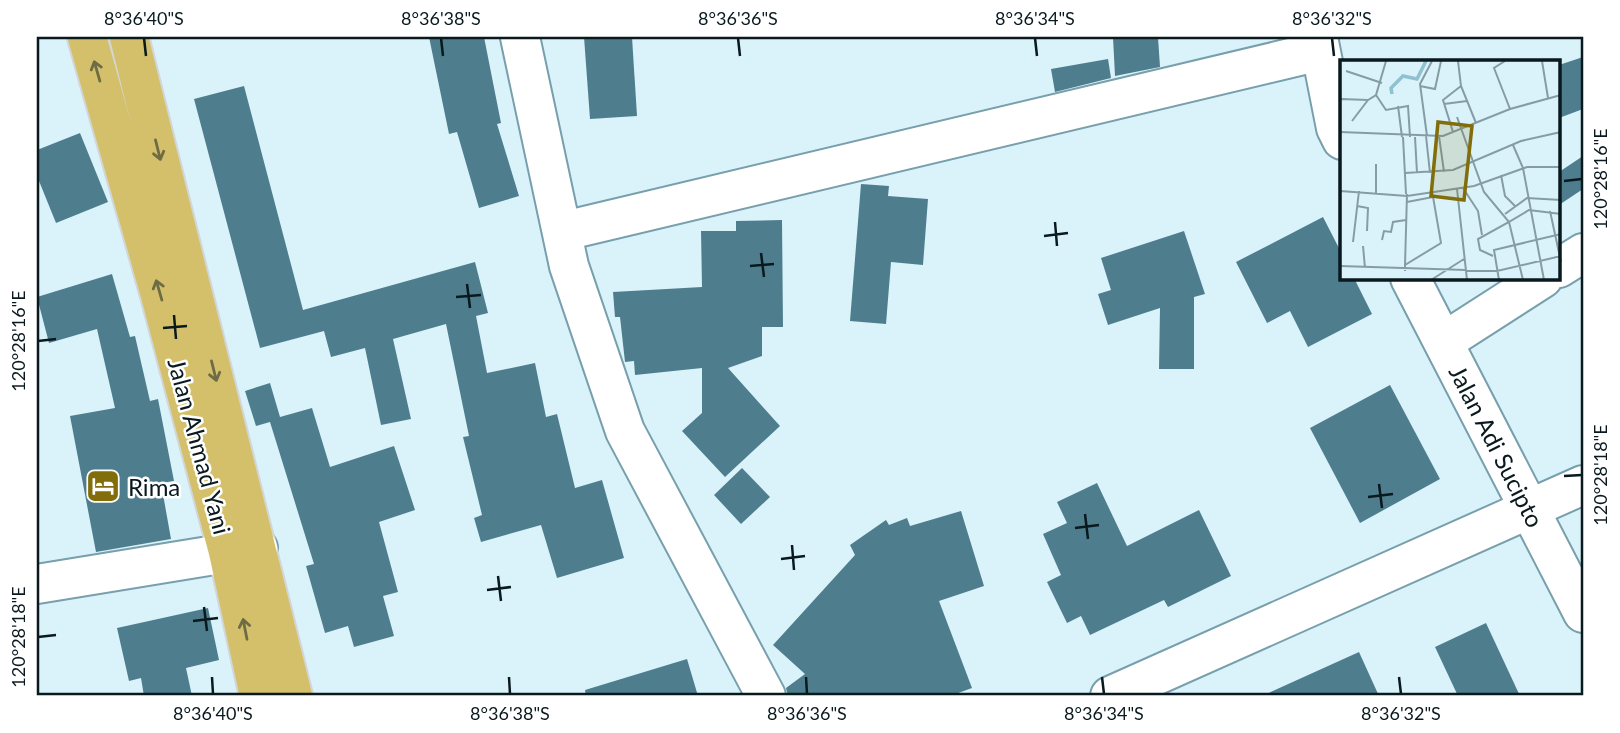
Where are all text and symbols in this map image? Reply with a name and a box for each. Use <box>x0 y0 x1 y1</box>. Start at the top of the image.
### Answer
text: 8°36'40"S <box>104 7 184 29</box>
text: 8°36'38"S <box>401 7 481 29</box>
text: 8°36'36"S <box>698 7 778 29</box>
text: 8°36'34"S <box>995 7 1075 29</box>
text: 8°36'32"S <box>1292 7 1372 29</box>
inset map <box>1340 60 1560 280</box>
one-way arrow <box>89 61 102 83</box>
text: 120°28'16"E <box>1589 128 1611 230</box>
one-way arrow <box>152 138 165 161</box>
one-way arrow <box>152 279 165 302</box>
text: 120°28'16"E <box>7 290 29 392</box>
street label: Jalan Ahmad Yani <box>163 355 237 537</box>
one-way arrow <box>208 359 221 382</box>
street label: Jalan Adi Sucipto <box>1444 360 1550 532</box>
text: 120°28'18"E <box>1589 424 1611 526</box>
hotel icon: Rima <box>84 467 122 505</box>
place label: Rima <box>128 472 180 501</box>
text: 120°28'18"E <box>7 586 29 688</box>
one-way arrow <box>238 618 251 641</box>
text: 8°36'40"S <box>173 702 253 724</box>
text: 8°36'38"S <box>470 702 550 724</box>
text: 8°36'36"S <box>767 702 847 724</box>
text: 8°36'34"S <box>1064 702 1144 724</box>
text: 8°36'32"S <box>1361 702 1441 724</box>

